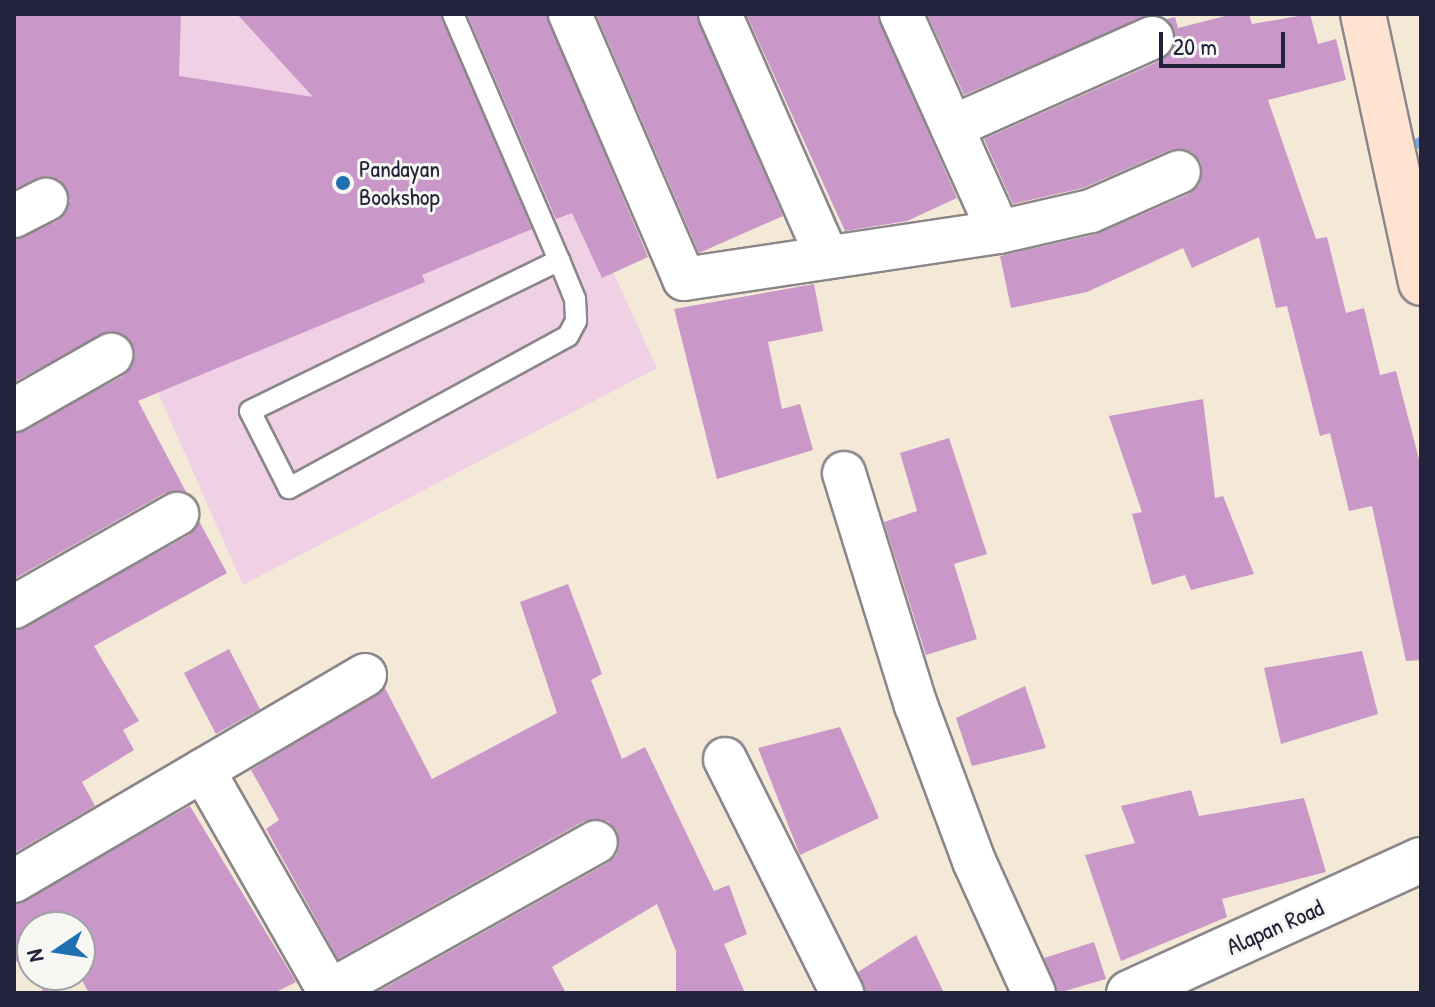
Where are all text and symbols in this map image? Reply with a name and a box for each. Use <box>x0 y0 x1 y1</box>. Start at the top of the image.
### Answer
scale bar <box>1163 16 1289 66</box>
text: 20 m <box>1173 30 1217 62</box>
place label: Pandayan Bookshop <box>359 155 440 211</box>
marker: Pandayan Bookshop <box>334 174 352 192</box>
street label: Alapan Road <box>1222 893 1328 961</box>
north arrow <box>16 911 96 991</box>
text: N <box>19 947 50 965</box>

